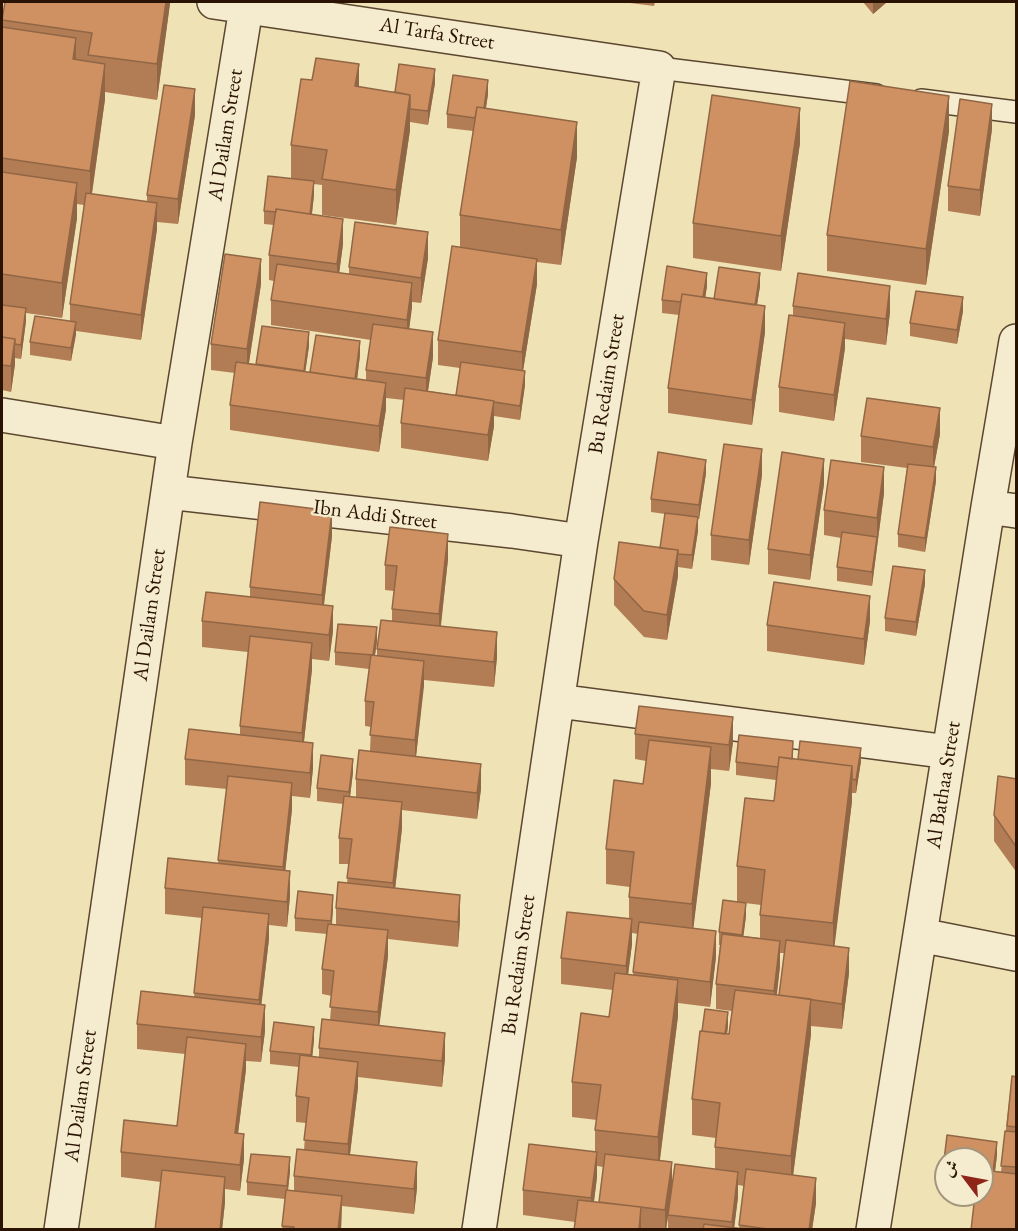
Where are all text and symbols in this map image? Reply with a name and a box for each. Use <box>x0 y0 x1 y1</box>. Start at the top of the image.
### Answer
street label: Al Tarfa Street <box>378 12 496 56</box>
street label: Al Dailam Street <box>203 67 249 203</box>
street label: Bu Redaim Street <box>583 312 631 456</box>
street label: Ibn Addi Street <box>312 495 438 535</box>
street label: Al Dailam Street <box>128 547 172 683</box>
street label: Al Bathaa Street <box>921 719 967 851</box>
street label: Bu Redaim Street <box>497 893 541 1037</box>
street label: Al Dailam Street <box>59 1028 103 1164</box>
north arrow <box>934 1147 994 1207</box>
text: ش <box>937 1156 963 1181</box>

